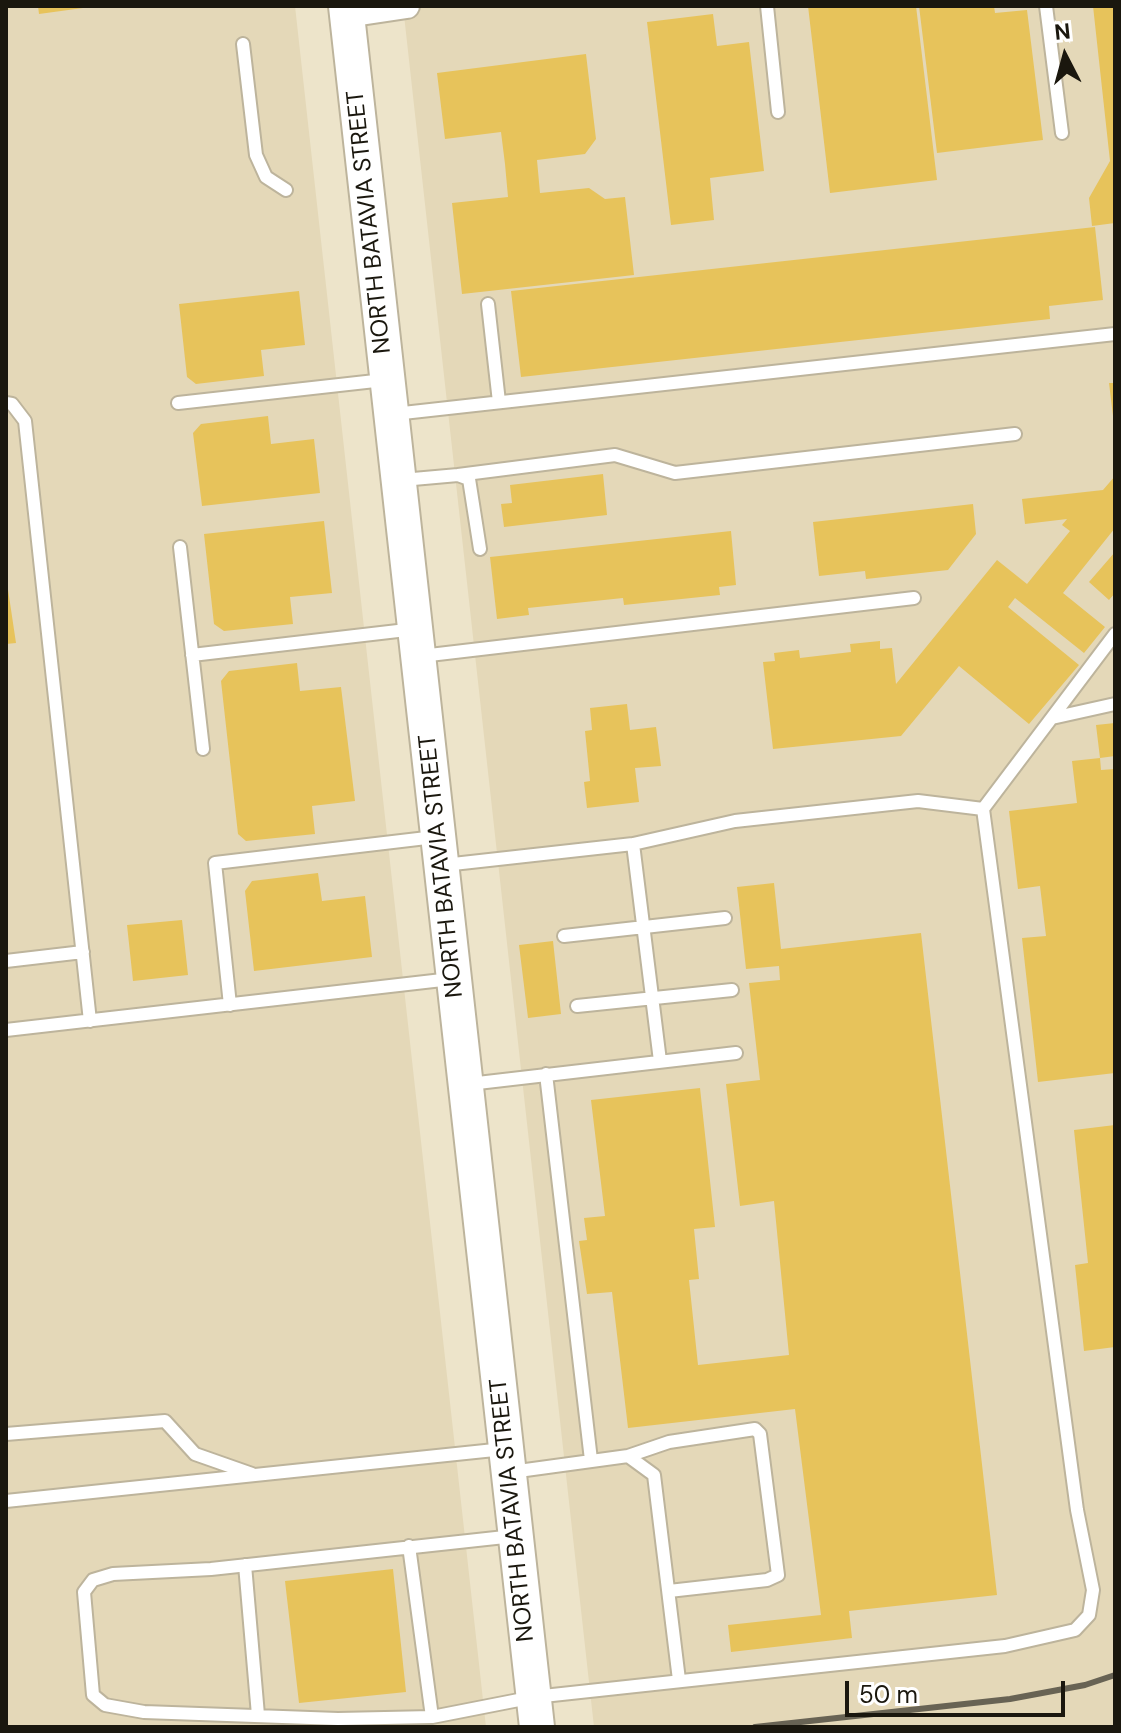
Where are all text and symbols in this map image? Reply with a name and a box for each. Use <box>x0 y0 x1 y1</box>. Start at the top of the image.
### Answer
north arrow <box>1025 16 1105 96</box>
text: N <box>1053 16 1072 47</box>
street label: NORTH BATAVIA STREET <box>342 89 398 355</box>
street label: NORTH BATAVIA STREET <box>414 733 470 999</box>
street label: NORTH BATAVIA STREET <box>485 1377 541 1643</box>
scale bar <box>849 1665 1069 1715</box>
text: 50 m <box>859 1679 918 1710</box>

